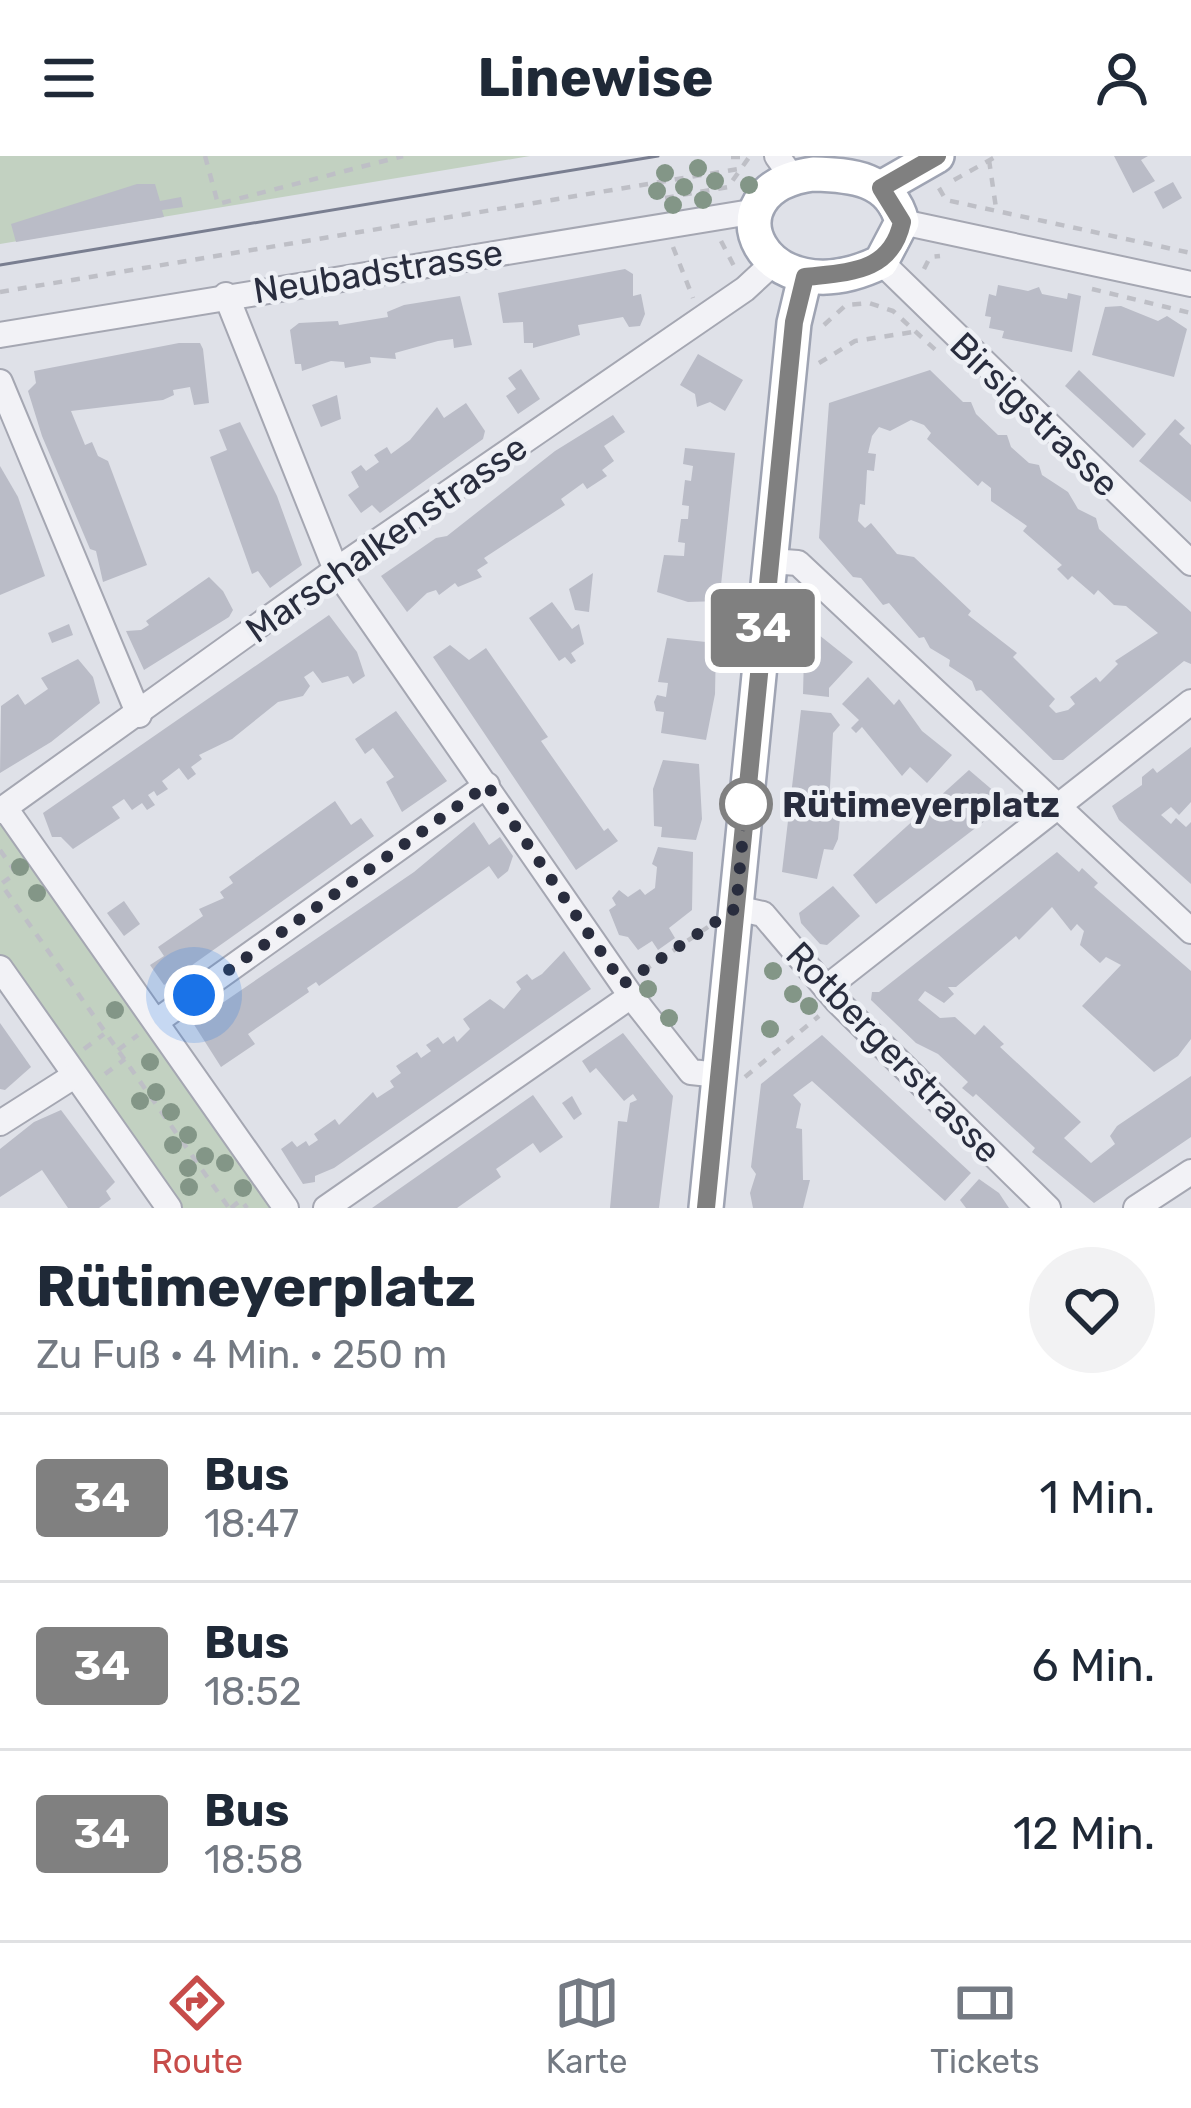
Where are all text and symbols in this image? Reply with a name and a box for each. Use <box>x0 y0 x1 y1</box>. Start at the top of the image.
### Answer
icon: menu <box>36 45 102 111</box>
icon: person <box>1089 45 1155 111</box>
text: Linewise <box>477 46 714 110</box>
street label: Neubadstrasse <box>250 231 506 312</box>
street label: Birsigstrasse <box>941 323 1128 505</box>
street label: Marschalkenstrasse <box>238 425 535 652</box>
line badge: 34 <box>709 589 817 667</box>
text: 34 <box>735 603 791 653</box>
marker: Rütimeyerplatz <box>721 779 771 829</box>
place label: Rütimeyerplatz <box>782 783 1060 826</box>
street label: Rotbergerstrasse <box>777 933 1010 1172</box>
your location <box>164 965 224 1025</box>
button: heart <box>1029 1247 1155 1373</box>
text: Rütimeyerplatz <box>36 1253 476 1320</box>
text: Zu Fuß · 4 Min. · 250 m <box>36 1332 447 1378</box>
text: Bus <box>204 1448 289 1501</box>
text: 1 Min. <box>1039 1471 1155 1524</box>
text: 34 <box>74 1473 130 1523</box>
text: 18:47 <box>204 1501 299 1547</box>
text: Bus <box>204 1616 289 1669</box>
text: 6 Min. <box>1032 1639 1155 1692</box>
text: 34 <box>74 1641 130 1691</box>
text: 18:52 <box>204 1669 302 1715</box>
text: Bus <box>204 1784 289 1837</box>
text: 12 Min. <box>1013 1807 1155 1860</box>
text: 34 <box>74 1809 130 1859</box>
text: 18:58 <box>204 1837 303 1883</box>
tab: Route <box>151 1970 243 2081</box>
tab: Karte <box>546 1970 627 2081</box>
tab: Tickets <box>930 1970 1040 2081</box>

